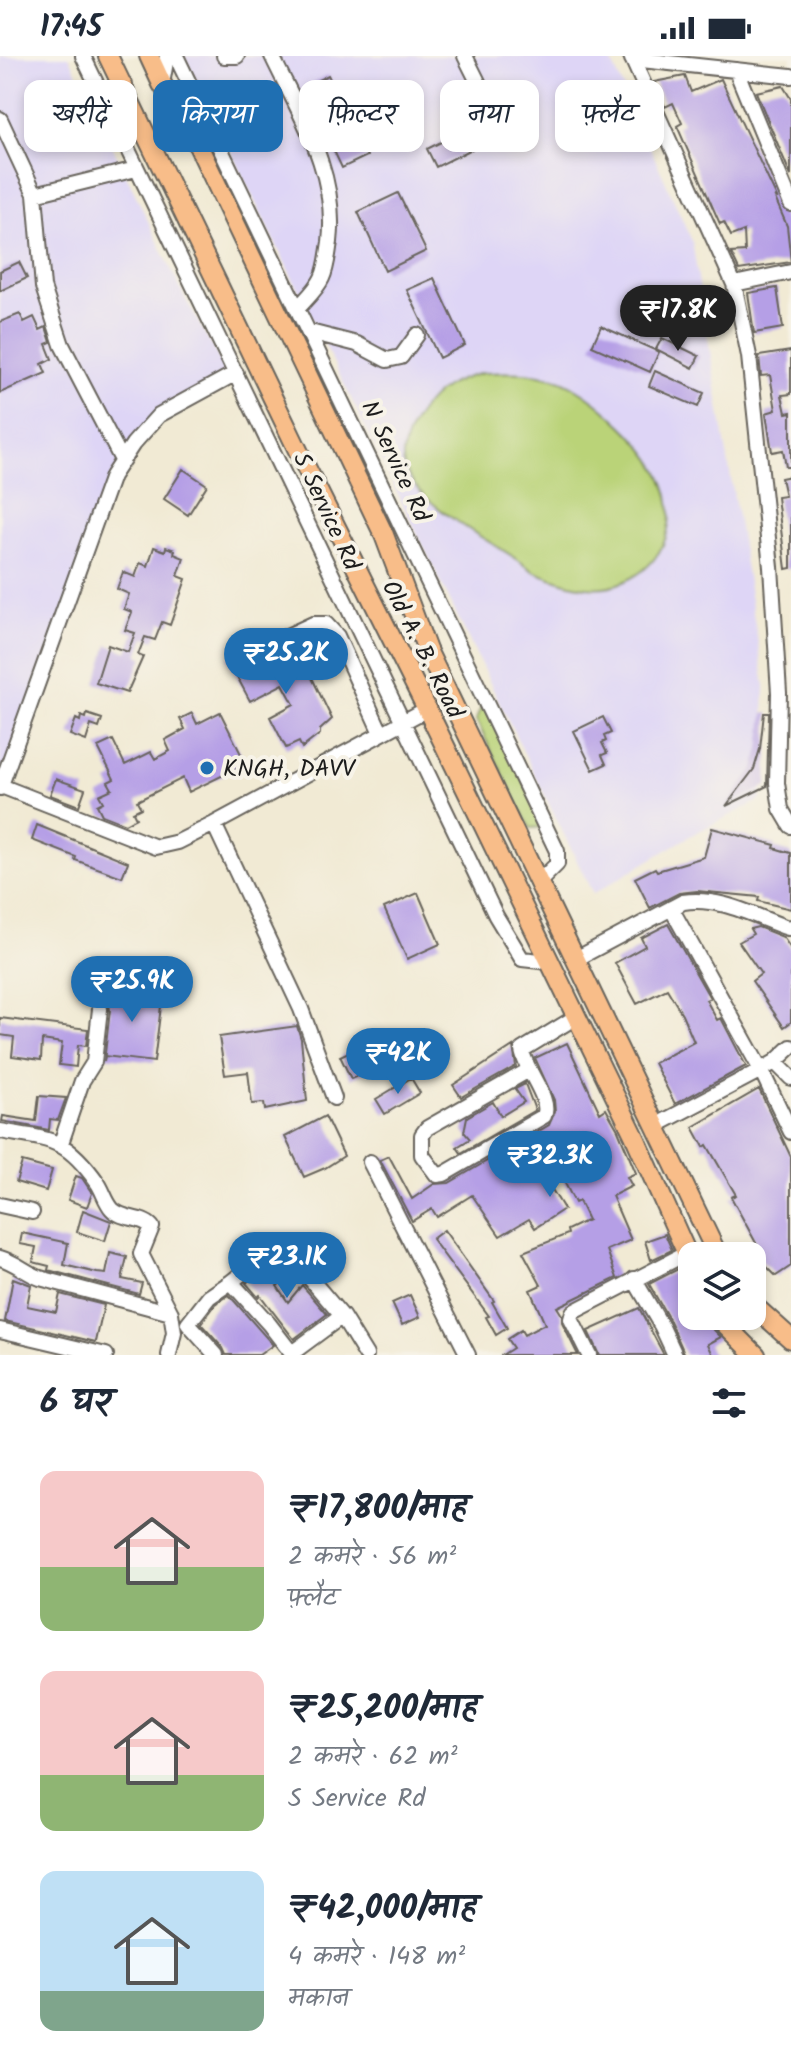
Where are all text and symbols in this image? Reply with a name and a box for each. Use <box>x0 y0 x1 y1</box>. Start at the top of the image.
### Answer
text: 17:45 <box>40 4 102 52</box>
chip: खरीदें <box>24 80 137 152</box>
chip: किराया <box>153 80 283 152</box>
chip: फ़िल्टर <box>299 80 424 152</box>
chip: नया <box>440 80 539 152</box>
chip: फ़्लैट <box>555 80 664 152</box>
pin: ₹17.8K <box>613 285 743 353</box>
text: ₹17.8K <box>638 290 718 332</box>
street label: N Service Rd <box>349 394 440 530</box>
street label: S Service Rd <box>281 446 371 578</box>
street label: Old A. B. Road <box>370 574 474 727</box>
pin: ₹25.2K <box>221 628 351 696</box>
text: ₹25.2K <box>242 633 330 675</box>
place label: KNGH, DAVV <box>223 750 357 789</box>
marker: KNGH, DAVV <box>198 759 216 777</box>
pin: ₹25.9K <box>67 956 197 1024</box>
text: ₹25.9K <box>89 961 175 1003</box>
pin: ₹42K <box>351 1028 445 1096</box>
text: ₹42K <box>364 1033 432 1075</box>
pin: ₹32.3K <box>485 1131 615 1199</box>
text: ₹32.3K <box>506 1136 594 1178</box>
pin: ₹23.1K <box>222 1232 352 1300</box>
text: ₹23.1K <box>246 1237 328 1279</box>
map controls <box>678 1242 766 1330</box>
button: layers <box>678 1242 766 1330</box>
text: 6 घर <box>40 1376 111 1430</box>
icon: filters <box>707 1381 751 1425</box>
text: ₹17,800/माह <box>288 1482 467 1536</box>
icon: home <box>104 1503 200 1599</box>
text: 2 कमरे · 56 m² <box>288 1536 456 1578</box>
text: फ़्लैट <box>288 1578 338 1620</box>
text: ₹25,200/माह <box>288 1682 477 1736</box>
icon: home <box>104 1703 200 1799</box>
text: 2 कमरे · 62 m² <box>288 1736 457 1778</box>
text: S Service Rd <box>288 1778 425 1820</box>
text: ₹42,000/माह <box>288 1882 476 1936</box>
icon: home <box>104 1903 200 1999</box>
text: 4 कमरे · 148 m² <box>288 1936 465 1978</box>
text: मकान <box>288 1978 349 2020</box>

